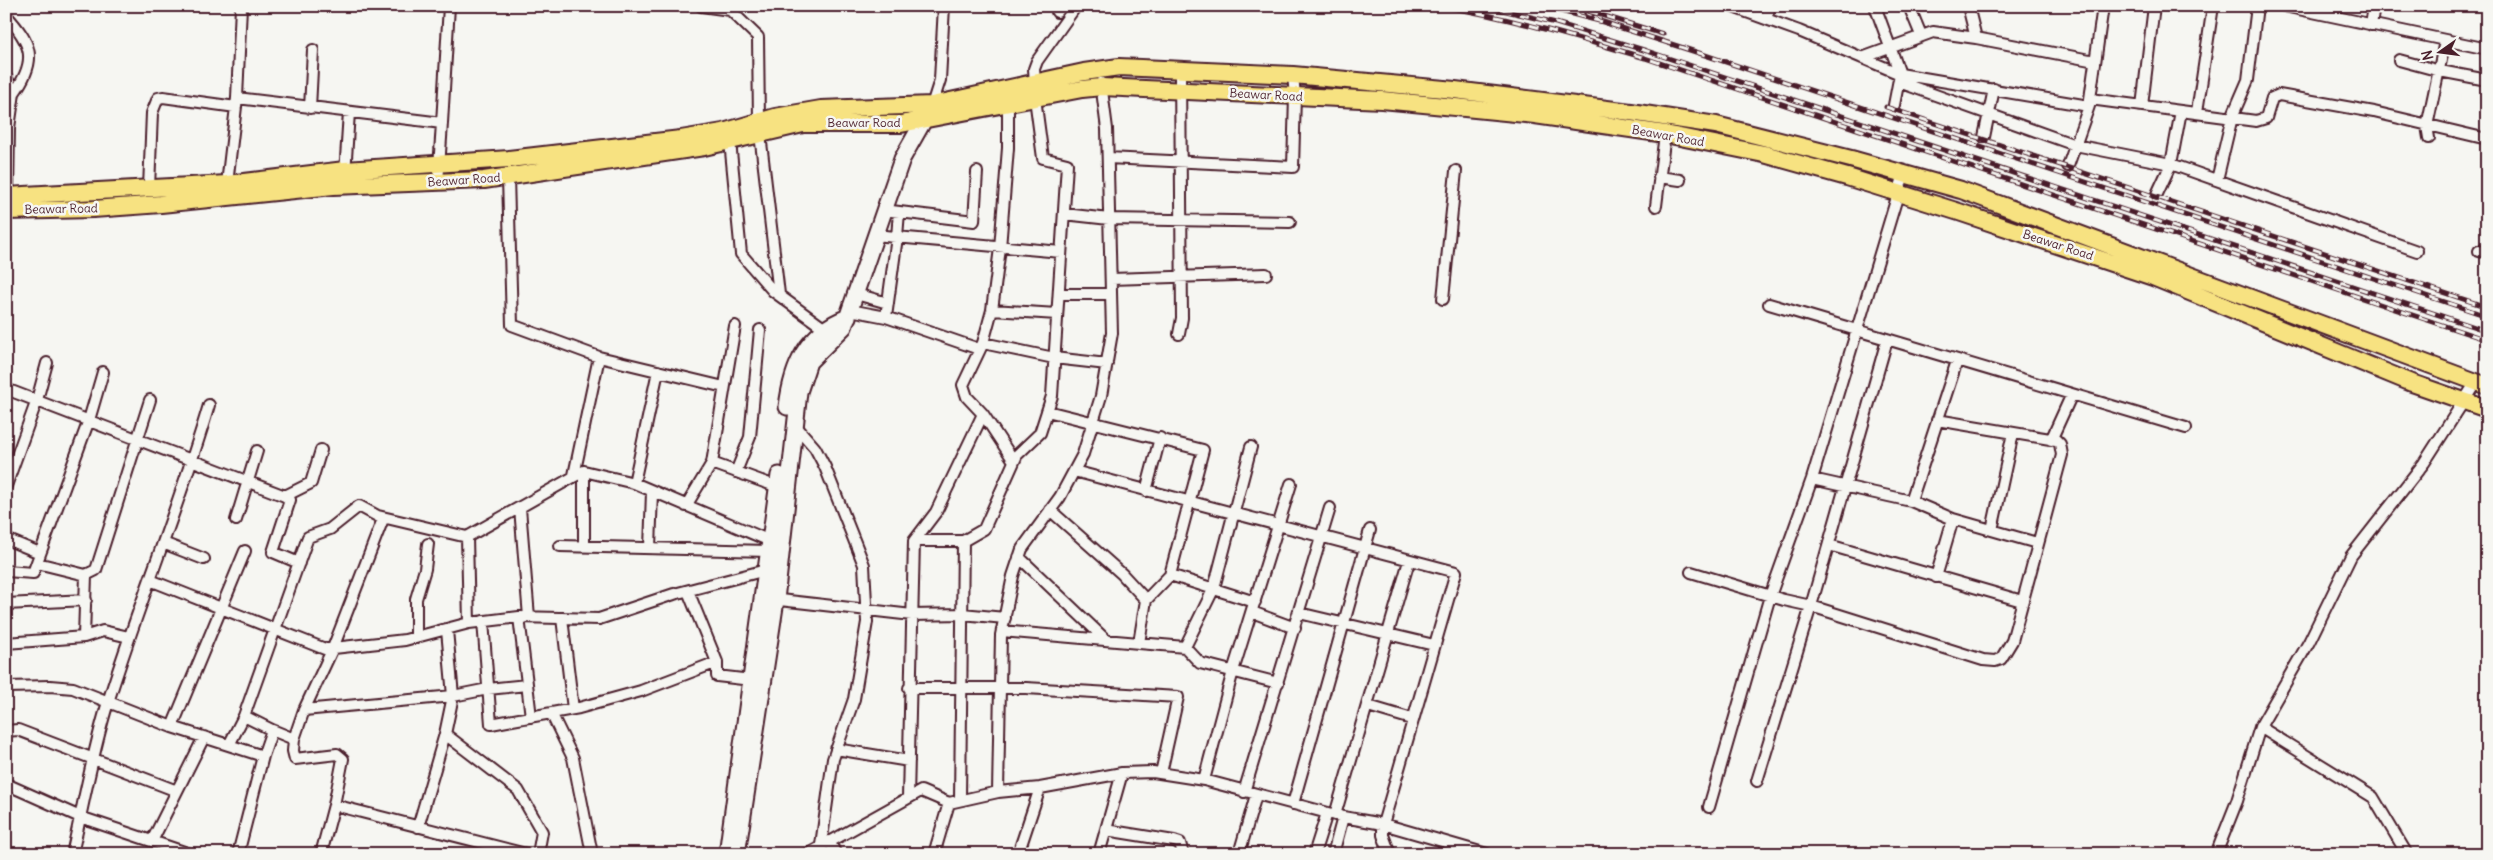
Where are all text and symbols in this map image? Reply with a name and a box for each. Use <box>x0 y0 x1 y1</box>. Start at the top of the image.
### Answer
north arrow <box>2416 28 2466 78</box>
text: N <box>2417 48 2437 62</box>
street label: Beawar Road <box>1229 85 1303 104</box>
street label: Beawar Road <box>827 115 901 130</box>
street label: Beawar Road <box>1631 122 1706 149</box>
street label: Beawar Road <box>427 169 501 190</box>
street label: Beawar Road <box>24 200 98 217</box>
street label: Beawar Road <box>2021 226 2095 263</box>

